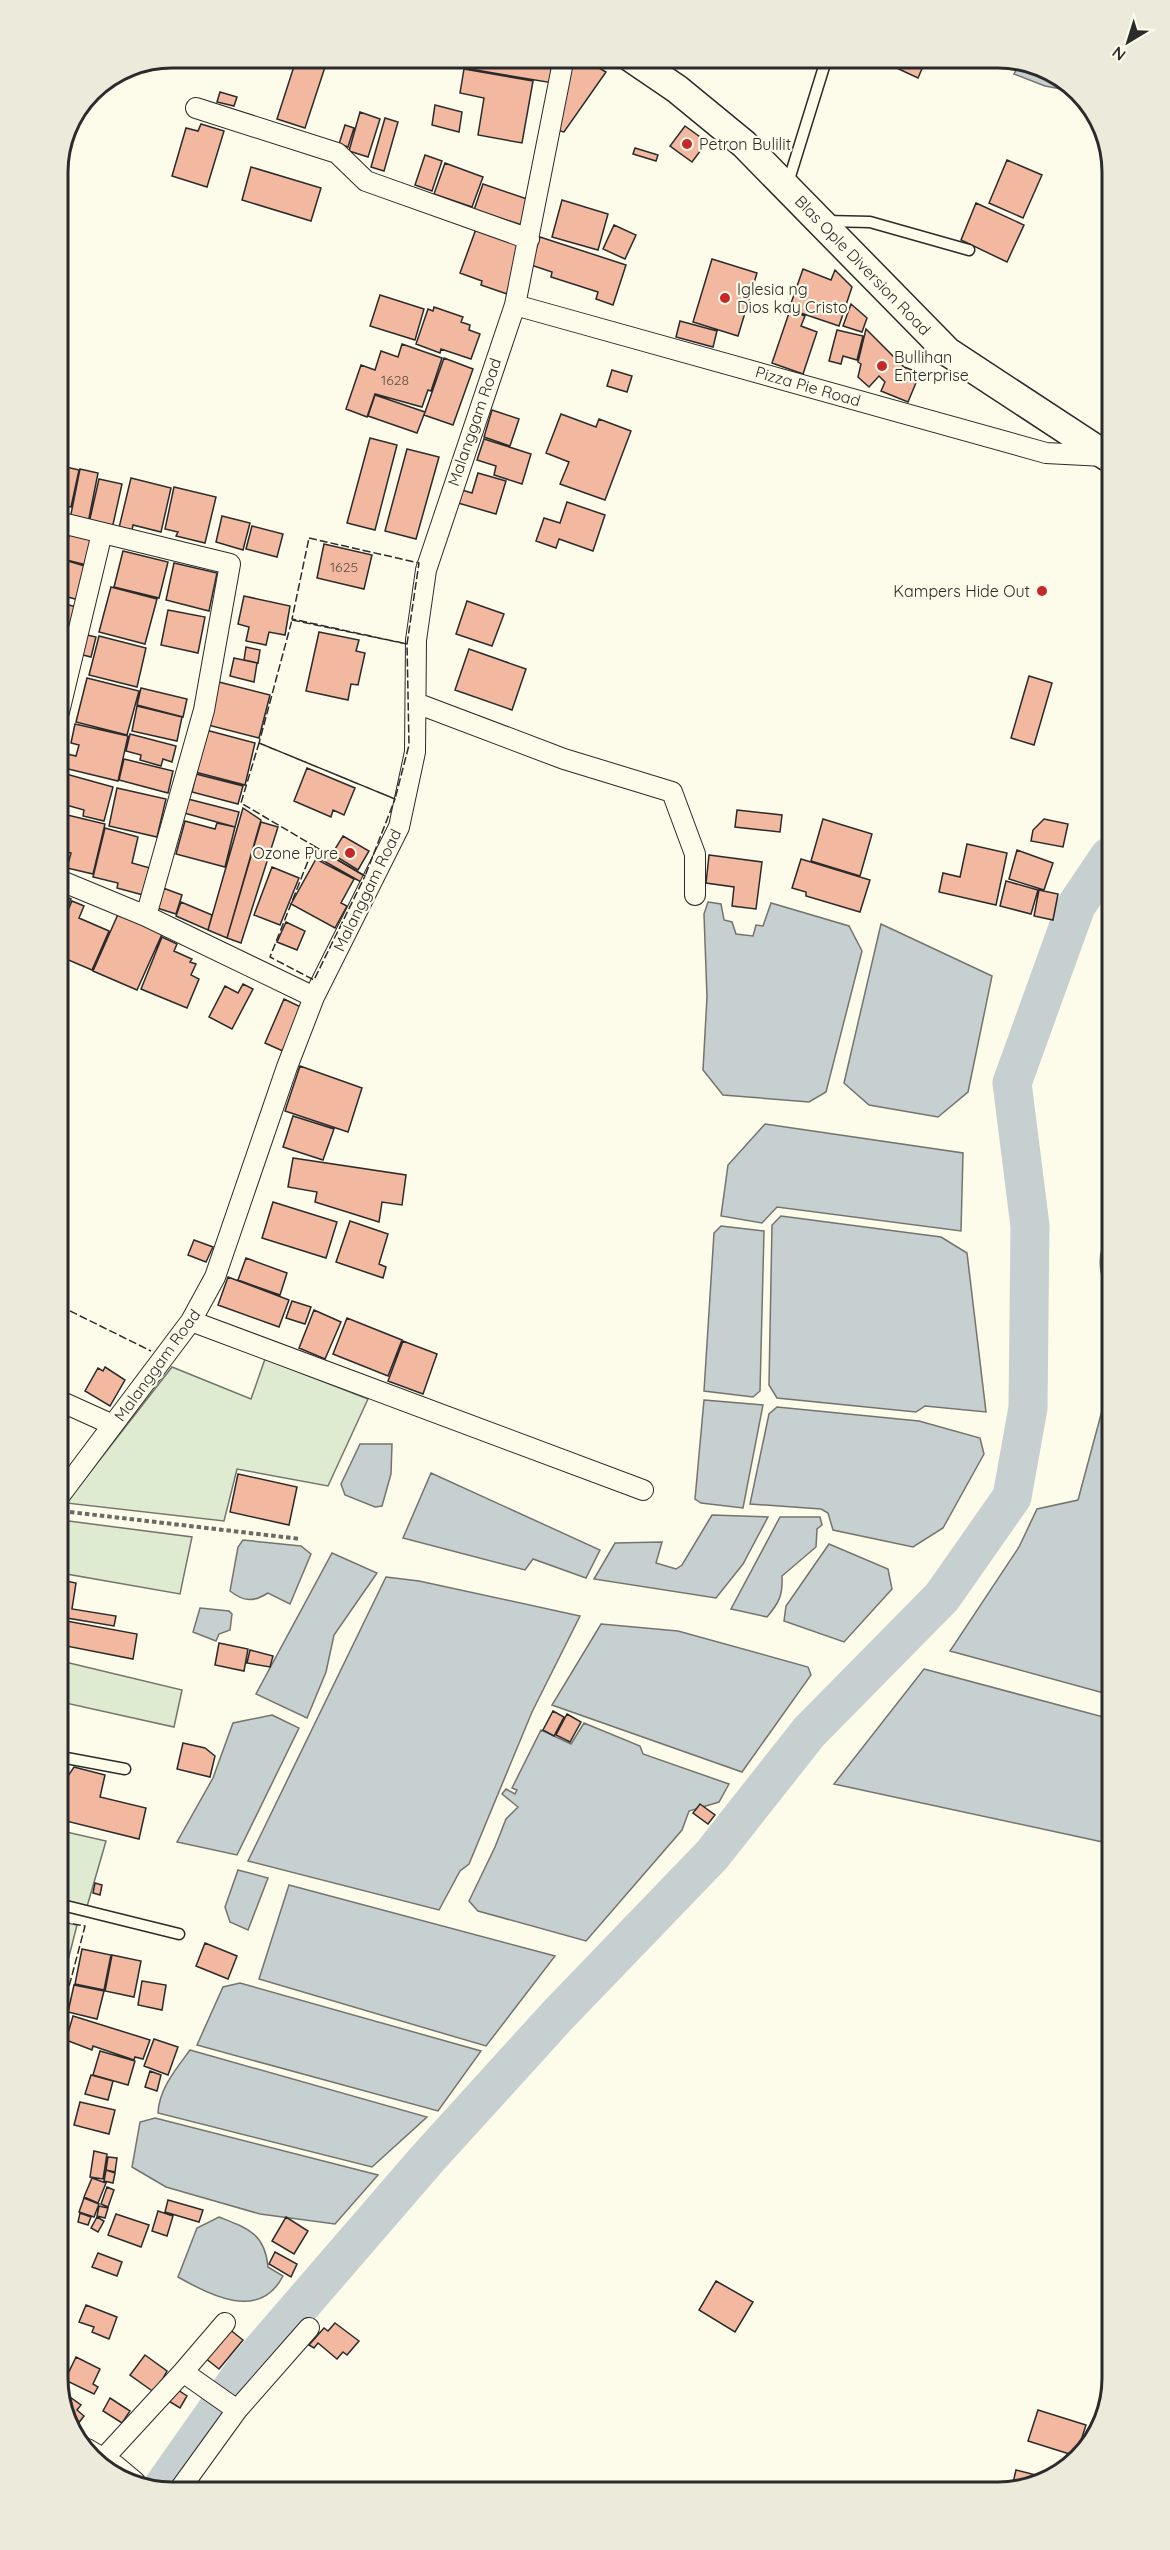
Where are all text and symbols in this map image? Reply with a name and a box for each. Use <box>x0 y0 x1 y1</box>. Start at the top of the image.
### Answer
north arrow <box>1098 12 1158 72</box>
text: N <box>1108 42 1130 65</box>
place label: Petron Bulilit <box>699 134 791 154</box>
marker: Petron Bulilit <box>680 137 694 151</box>
street label: Blas Ople Diversion Road <box>791 191 935 339</box>
place label: Iglesia ng Dios kay Cristo <box>737 279 848 317</box>
marker: Iglesia ng Dios kay Cristo <box>718 291 732 305</box>
place label: Bullihan Enterprise <box>894 347 969 385</box>
street label: Malanggam Road <box>443 355 505 489</box>
marker: Bullihan Enterprise <box>875 359 889 373</box>
street label: Pizza Pie Road <box>753 361 863 411</box>
house number: 1628 <box>381 371 409 389</box>
house number: 1625 <box>330 558 358 576</box>
place label: Kampers Hide Out <box>893 581 1030 601</box>
marker: Kampers Hide Out <box>1035 584 1049 598</box>
street label: Malanggam Road <box>329 825 405 955</box>
place label: Ozone Pure <box>253 843 338 863</box>
marker: Ozone Pure <box>343 846 357 860</box>
street label: Malanggam Road <box>110 1305 204 1425</box>

